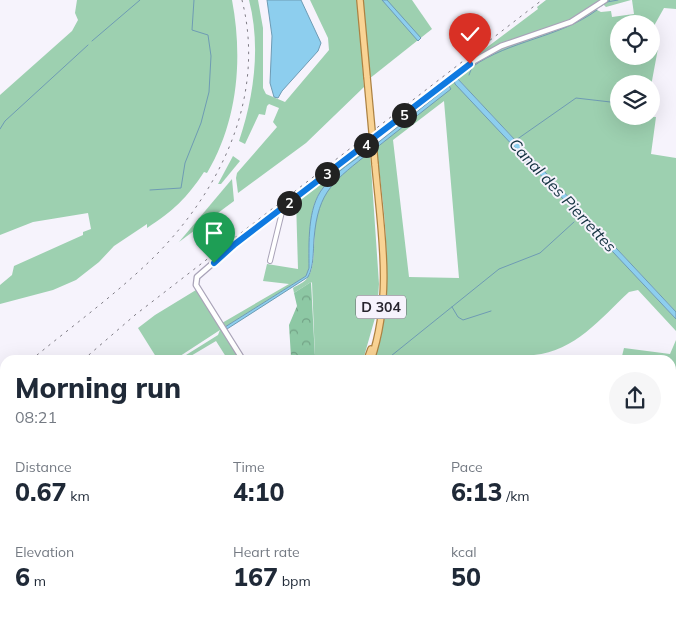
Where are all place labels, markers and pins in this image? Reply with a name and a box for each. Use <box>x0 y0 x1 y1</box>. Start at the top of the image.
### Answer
pin <box>449 13 491 64</box>
pin: 5 <box>392 102 416 128</box>
pin: 4 <box>354 132 378 158</box>
pin: 3 <box>314 162 340 186</box>
pin: 2 <box>276 190 302 216</box>
pin <box>193 212 235 263</box>

